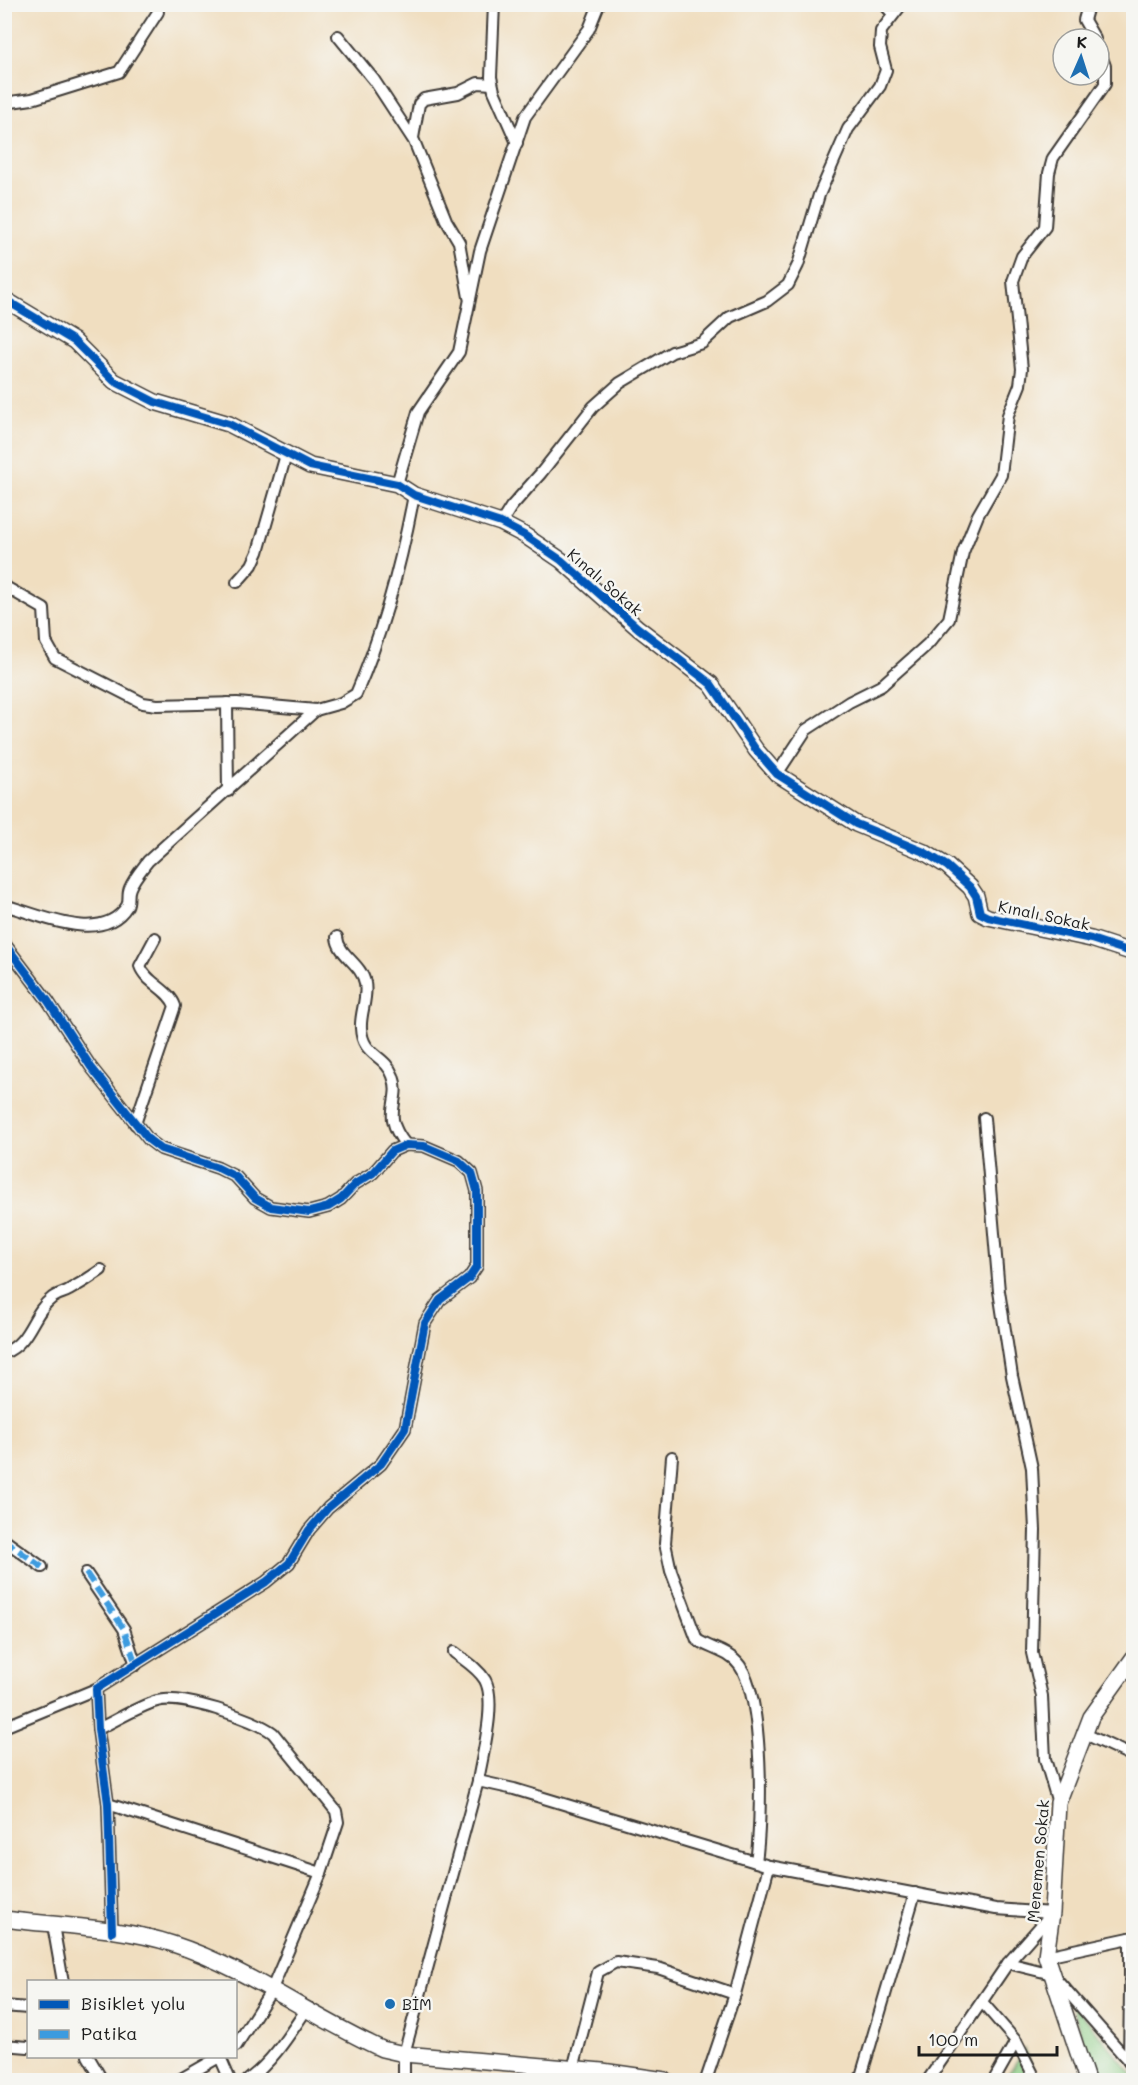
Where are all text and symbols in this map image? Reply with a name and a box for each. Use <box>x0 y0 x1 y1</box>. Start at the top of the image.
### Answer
north arrow <box>1051 27 1111 87</box>
text: K <box>1076 31 1088 52</box>
street label: Kınalı Sokak <box>563 543 647 620</box>
street label: Kınalı Sokak <box>996 895 1092 934</box>
street label: Menemen Sokak <box>1022 1799 1053 1923</box>
legend <box>27 1980 237 2058</box>
text: Bisiklet yolu <box>81 1991 185 2015</box>
place label: BİM <box>402 1993 432 2014</box>
marker: BİM <box>383 1997 397 2011</box>
scale bar <box>919 2019 1057 2057</box>
text: Patika <box>81 2021 137 2045</box>
text: 100 m <box>928 2027 978 2051</box>

